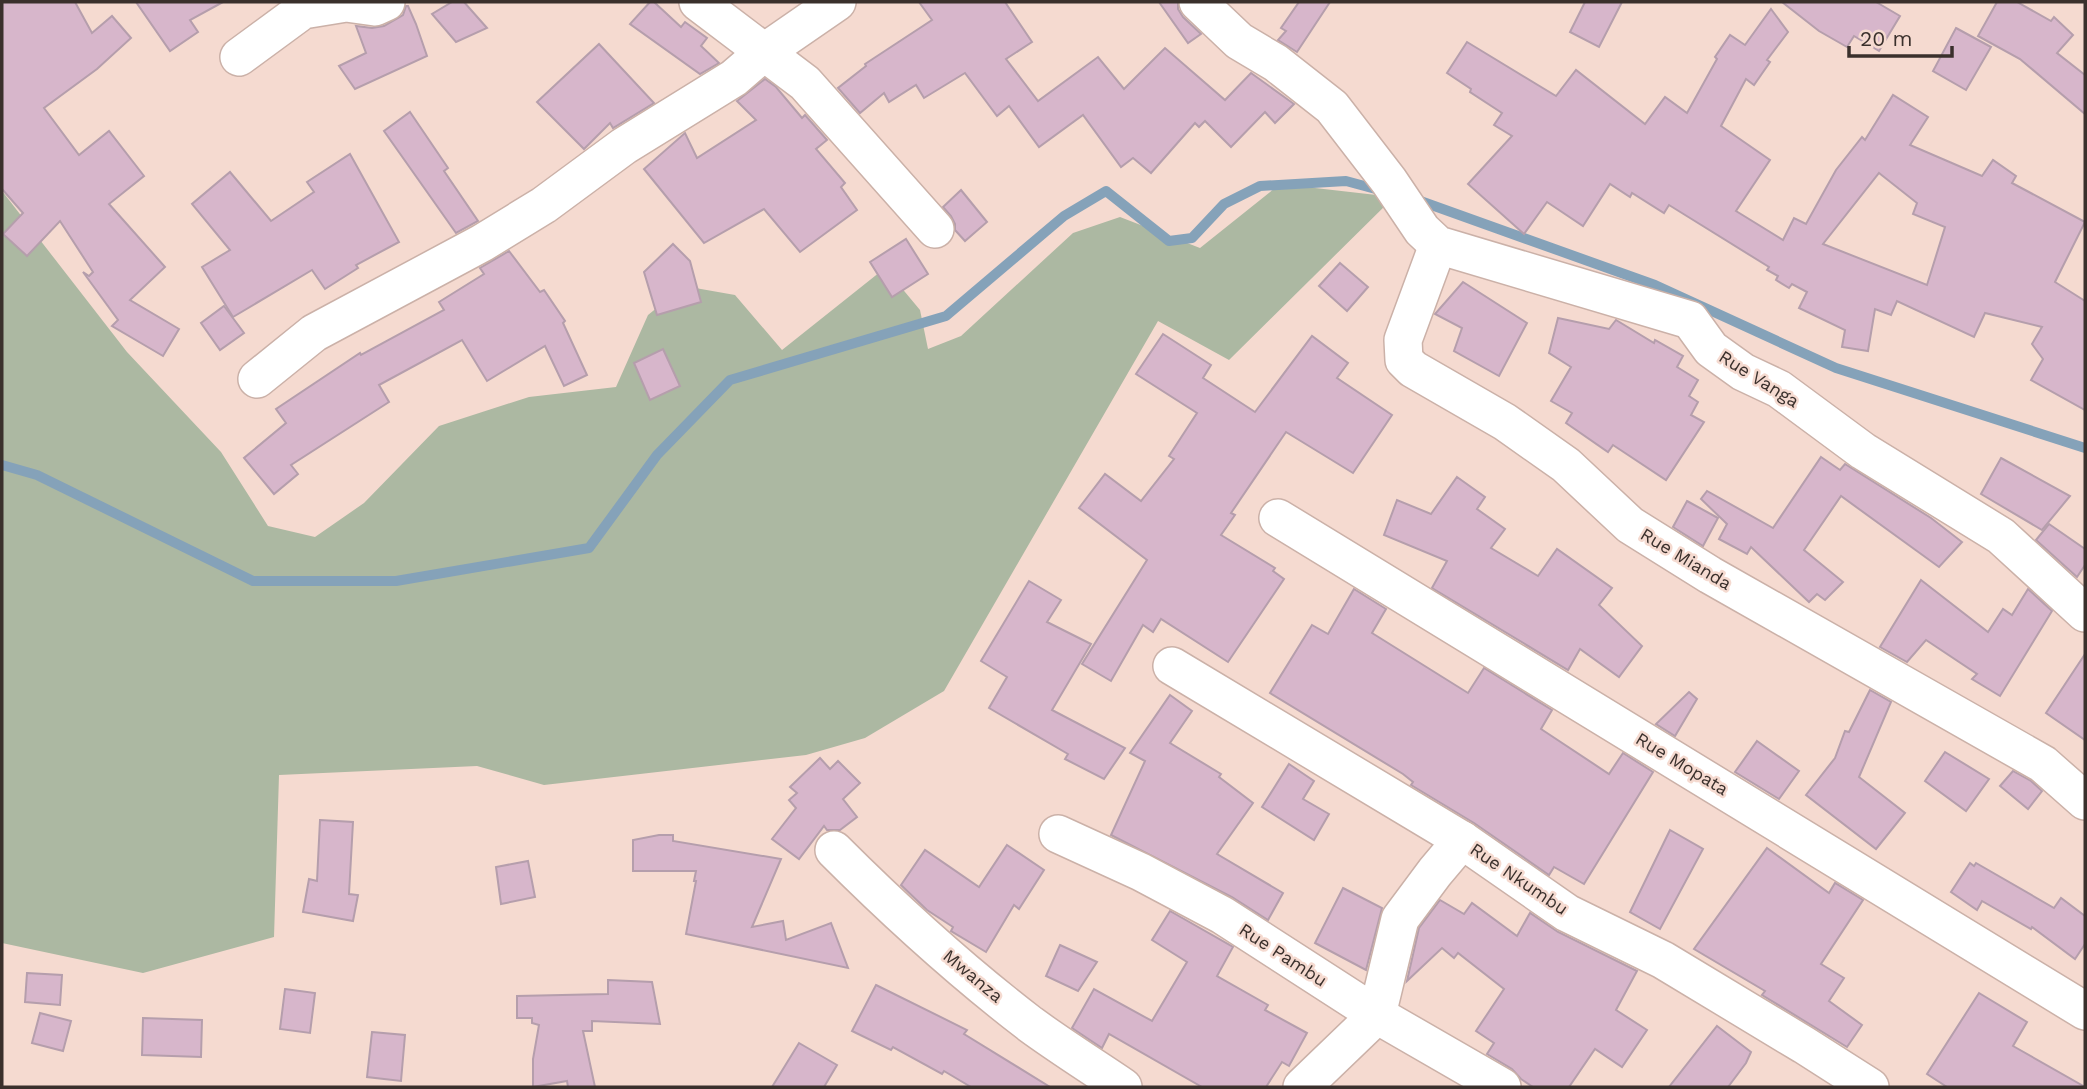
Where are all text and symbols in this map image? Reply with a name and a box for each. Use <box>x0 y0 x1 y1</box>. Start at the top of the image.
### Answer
scale bar <box>1849 14 1952 58</box>
text: 20 m <box>1860 26 1912 51</box>
street label: Rue Vanga <box>1715 346 1803 411</box>
street label: Rue Mianda <box>1637 523 1736 594</box>
street label: Rue Mopata <box>1632 728 1732 799</box>
street label: Rue Nkumbu <box>1466 838 1572 919</box>
street label: Rue Pambu <box>1236 919 1331 991</box>
street label: Mwanza <box>939 945 1007 1007</box>

